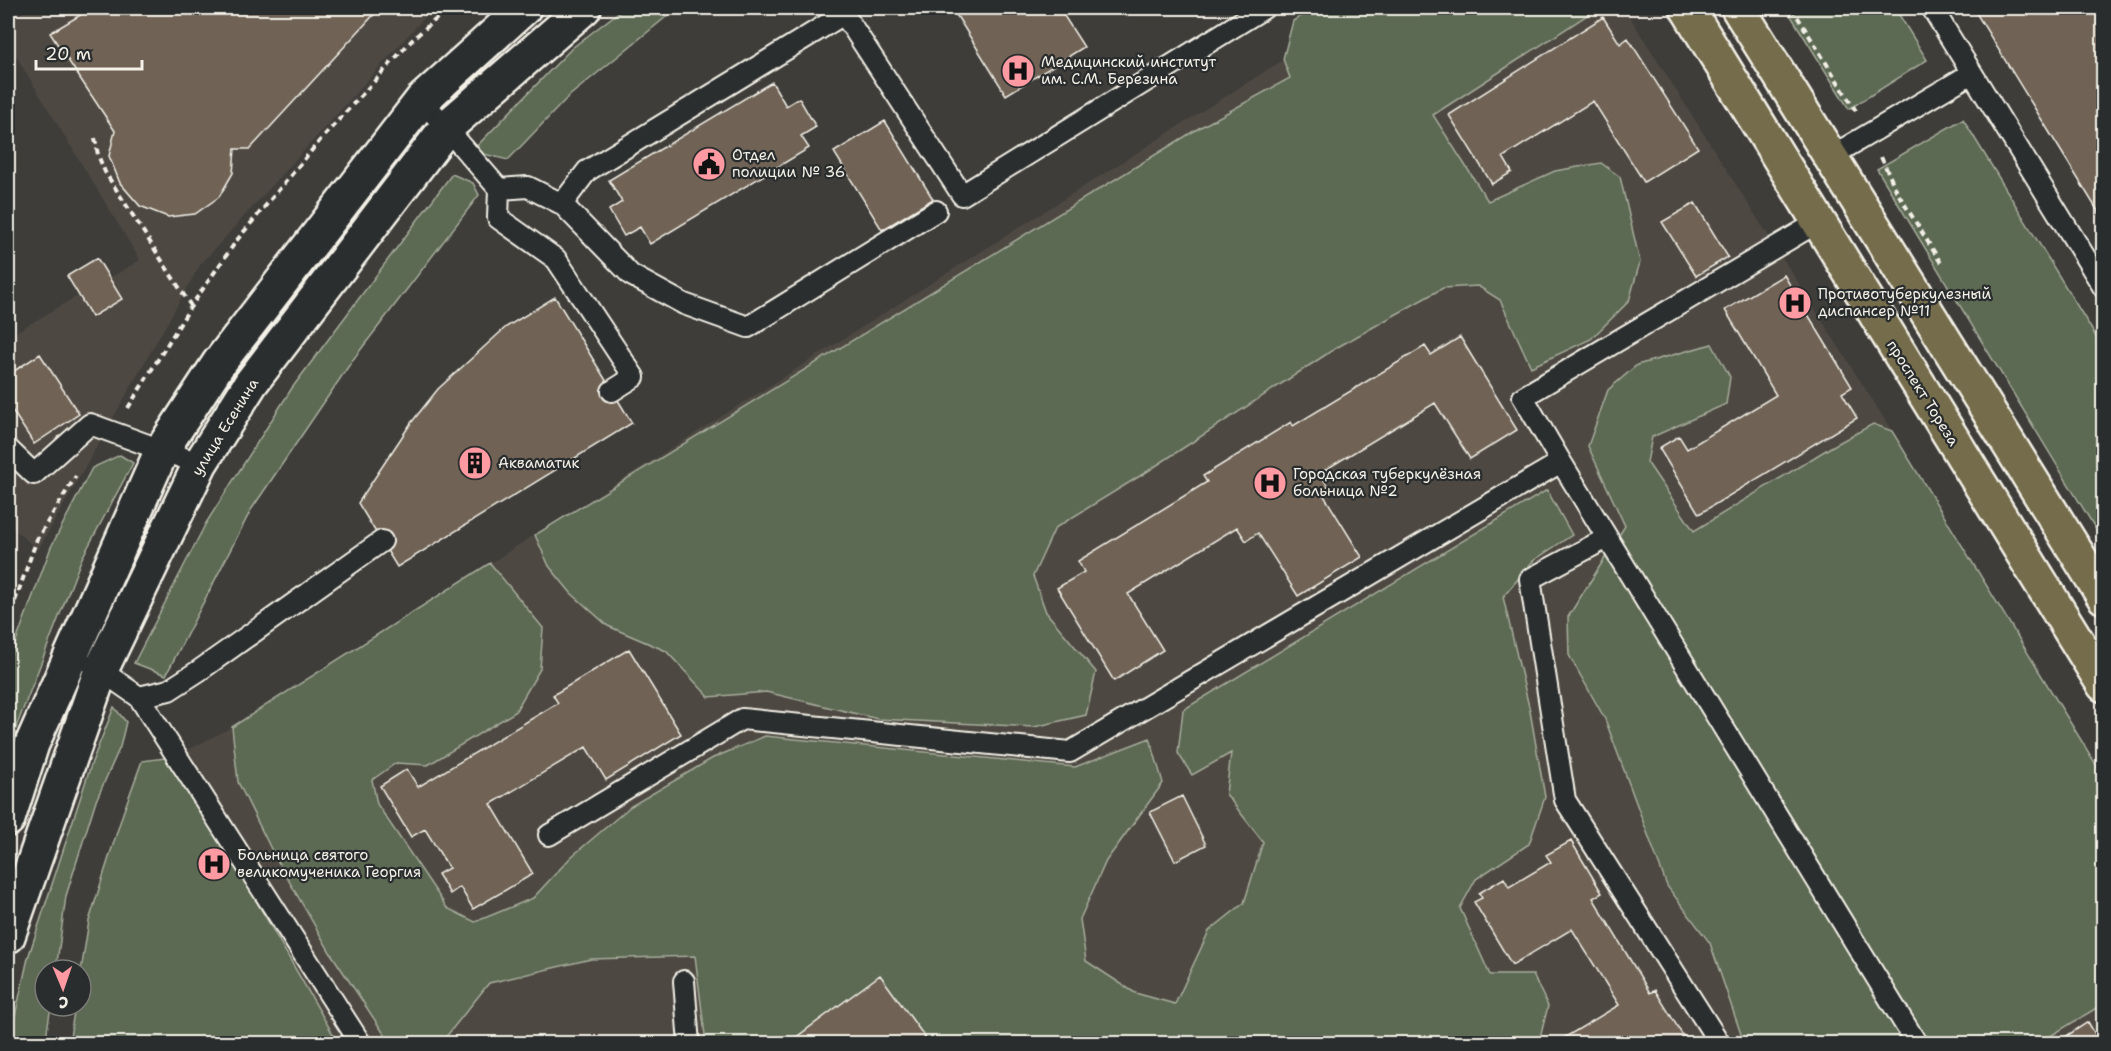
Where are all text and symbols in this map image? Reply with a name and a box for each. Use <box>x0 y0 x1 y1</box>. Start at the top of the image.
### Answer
scale bar <box>36 33 142 71</box>
text: 20 m <box>45 42 91 66</box>
place label: Медицинский институт им. С.М. Березина <box>1041 52 1217 89</box>
hospital icon: Медицинский институт им. С.М. Березина <box>1000 53 1036 89</box>
place label: Отдел полиции № 36 <box>732 145 845 182</box>
public building icon: Отдел полиции № 36 <box>691 146 727 182</box>
place label: Противотуберкулезный диспансер №11 <box>1818 284 1991 321</box>
hospital icon: Противотуберкулезный диспансер №11 <box>1777 285 1813 321</box>
street label: проспект Тореза <box>1882 336 1964 450</box>
street label: улица Есенина <box>187 374 263 480</box>
building icon: Акваматик <box>457 445 493 481</box>
place label: Акваматик <box>498 453 580 473</box>
place label: Городская туберкулёзная больница №2 <box>1293 464 1481 501</box>
hospital icon: Городская туберкулёзная больница №2 <box>1252 465 1288 501</box>
place label: Больница святого великомученика Георгия <box>237 845 421 882</box>
hospital icon: Больница святого великомученика Георгия <box>196 846 232 882</box>
north arrow <box>33 958 93 1018</box>
text: С <box>58 992 69 1013</box>

